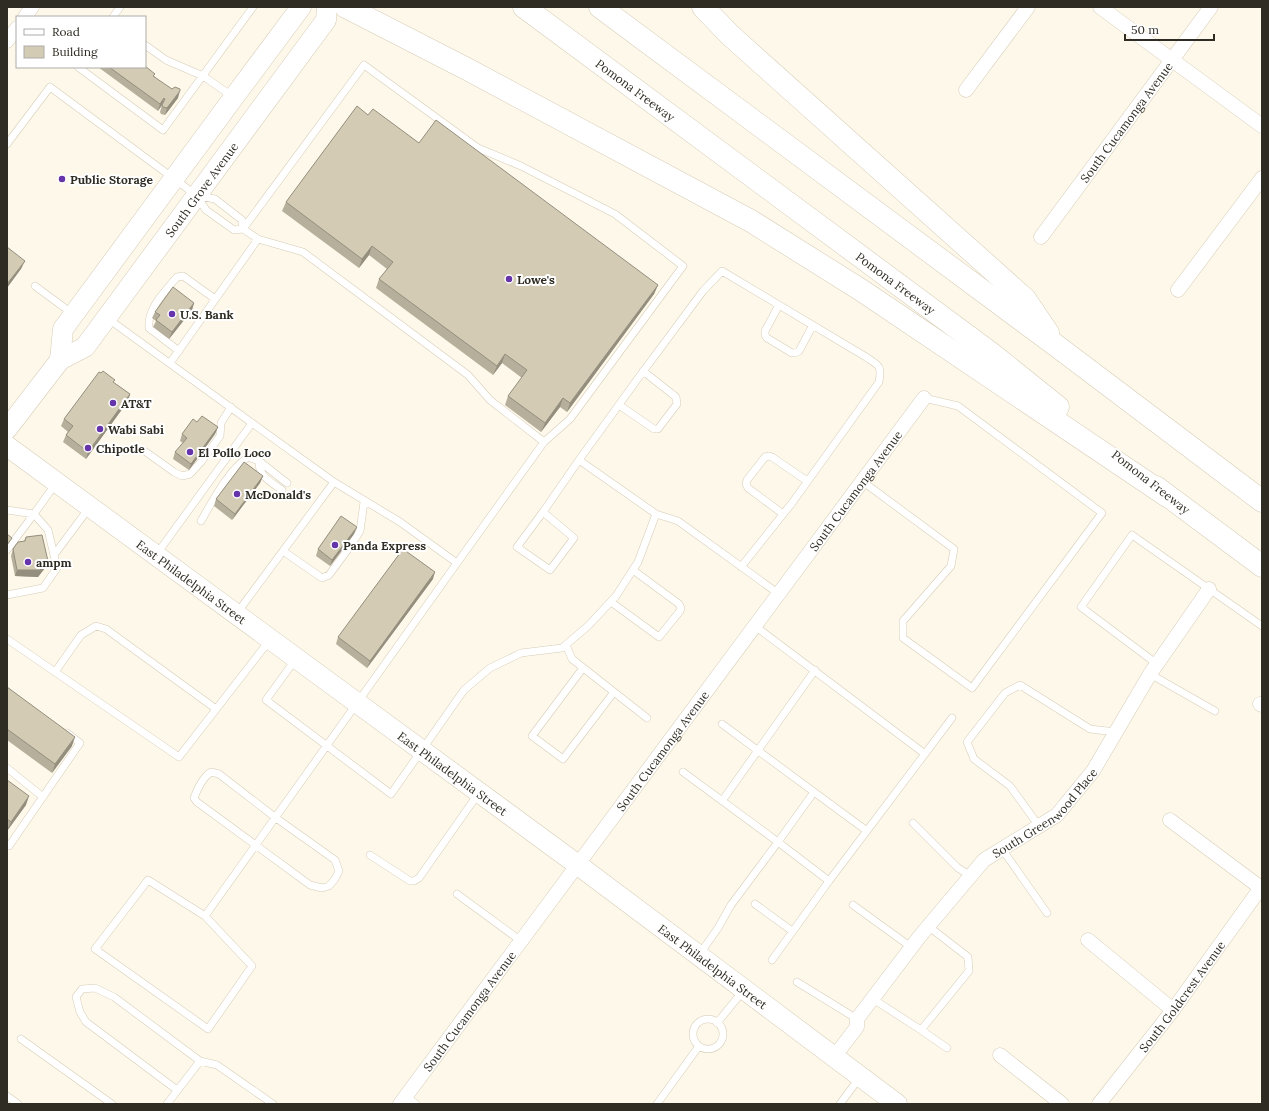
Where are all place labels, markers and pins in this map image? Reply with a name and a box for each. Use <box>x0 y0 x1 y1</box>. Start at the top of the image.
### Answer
place label: Public Storage <box>70 172 153 187</box>
marker: Public Storage <box>57 174 67 184</box>
place label: Lowe's <box>517 272 555 287</box>
marker: Lowe's <box>504 274 514 284</box>
place label: U.S. Bank <box>180 307 234 322</box>
marker: U.S. Bank <box>167 309 177 319</box>
place label: AT&T <box>121 396 152 411</box>
marker: AT&T <box>108 398 118 408</box>
place label: Wabi Sabi <box>108 422 164 437</box>
marker: Wabi Sabi <box>95 424 105 434</box>
place label: Chipotle <box>96 441 145 456</box>
marker: Chipotle <box>83 443 93 453</box>
place label: El Pollo Loco <box>198 445 271 460</box>
marker: El Pollo Loco <box>185 447 195 457</box>
place label: McDonald's <box>245 487 311 502</box>
marker: McDonald's <box>232 489 242 499</box>
place label: Panda Express <box>343 538 426 553</box>
marker: Panda Express <box>330 540 340 550</box>
place label: ampm <box>36 555 72 570</box>
marker: ampm <box>23 557 33 567</box>

